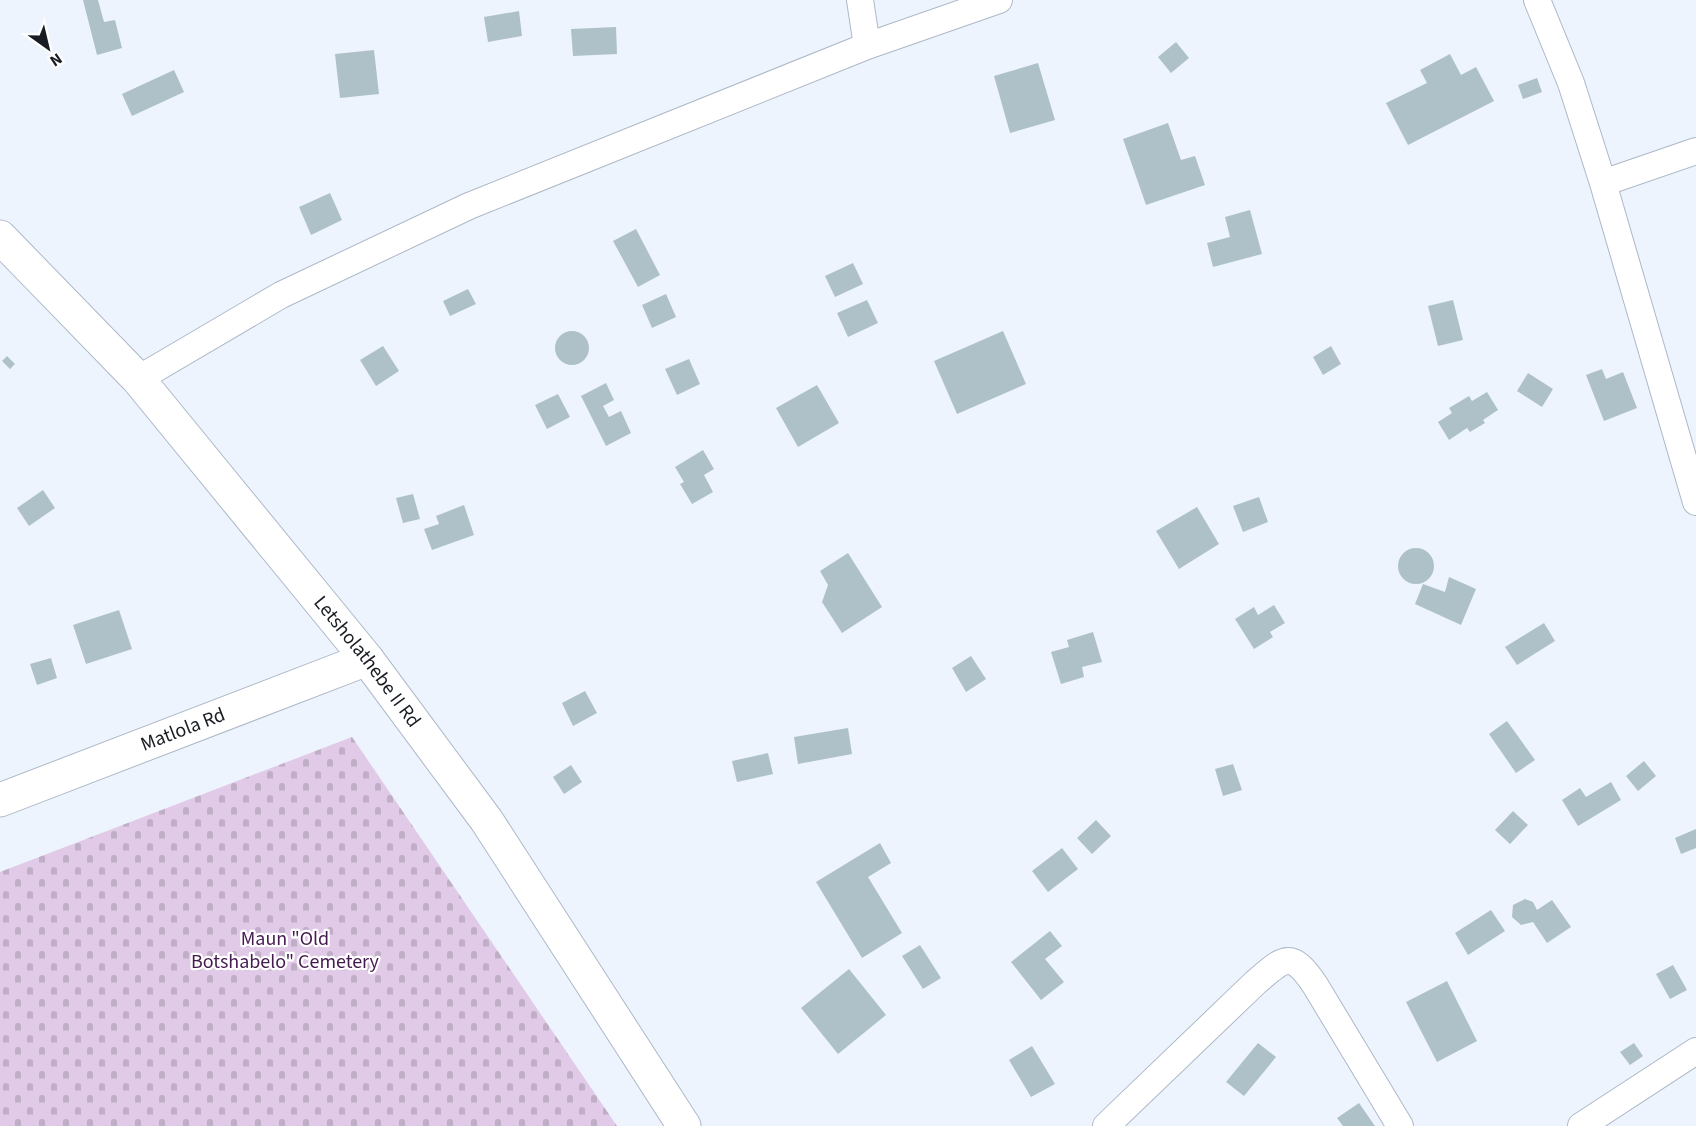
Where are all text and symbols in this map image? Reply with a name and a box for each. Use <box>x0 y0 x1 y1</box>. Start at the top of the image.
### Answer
north arrow <box>18 18 78 78</box>
text: N <box>45 48 66 72</box>
street label: Letsholathebe II Rd <box>307 590 427 734</box>
street label: Matlola Rd <box>137 701 229 759</box>
park label: Maun "Old Botshabelo" Cemetery <box>191 925 380 976</box>

